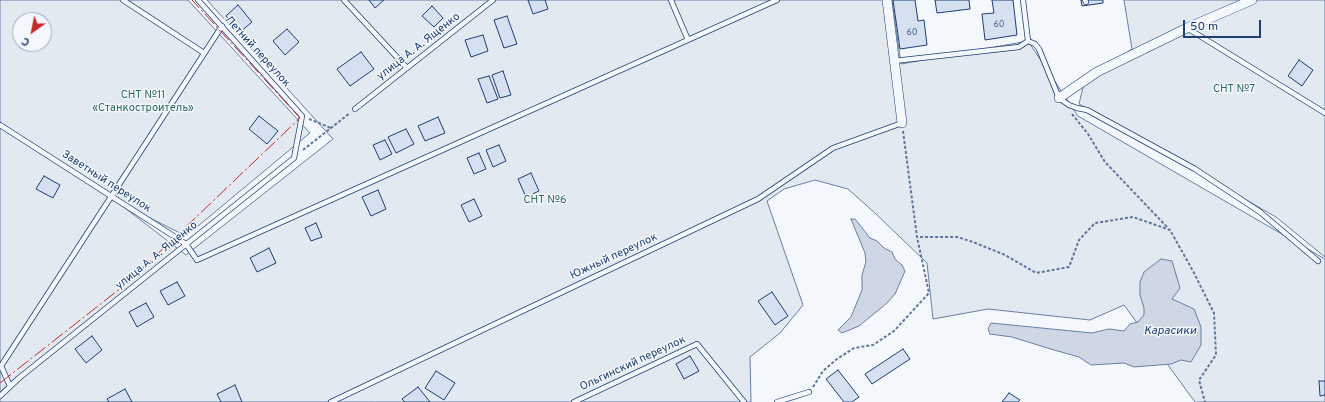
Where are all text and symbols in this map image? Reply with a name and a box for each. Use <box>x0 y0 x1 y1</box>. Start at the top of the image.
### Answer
street label: улица А. А. Ященко <box>375 11 463 83</box>
north arrow <box>12 12 52 52</box>
scale bar <box>1185 12 1263 38</box>
street label: Летний переулок <box>222 14 292 90</box>
text: 50 m <box>1190 19 1218 35</box>
house number: 60 <box>993 20 1005 30</box>
house number: 60 <box>906 28 918 38</box>
text: С <box>19 33 33 49</box>
park label: СНТ №7 <box>1213 83 1255 97</box>
park label: СНТ №11 «Станкостроитель» <box>92 89 194 115</box>
street label: Заветный переулок <box>59 148 153 216</box>
park label: СНТ №6 <box>523 194 567 208</box>
street label: улица А. А. Ященко <box>113 219 201 293</box>
street label: Южный переулок <box>568 231 660 283</box>
water label: Карасики <box>1144 325 1196 339</box>
street label: Ольгинский переулок <box>578 334 688 394</box>

